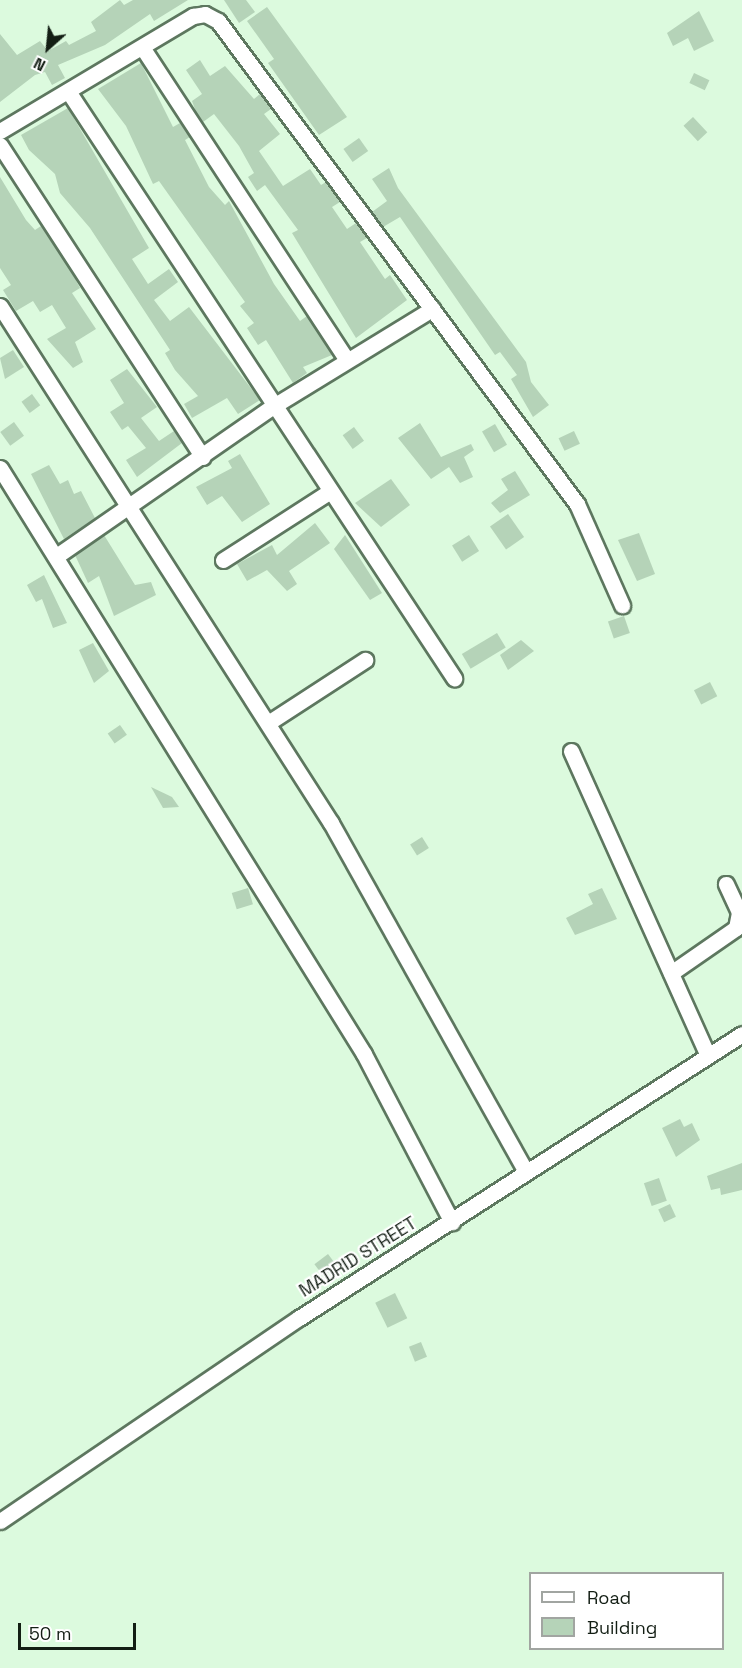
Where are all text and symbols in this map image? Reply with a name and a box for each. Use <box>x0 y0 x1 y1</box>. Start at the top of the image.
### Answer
north arrow <box>18 18 78 78</box>
text: N <box>30 53 49 76</box>
street label: MADRID STREET <box>295 1212 421 1302</box>
legend <box>529 1572 724 1650</box>
text: Road <box>587 1586 631 1609</box>
scale bar <box>21 1611 140 1649</box>
text: Building <box>587 1616 657 1639</box>
text: 50 m <box>29 1622 71 1645</box>

